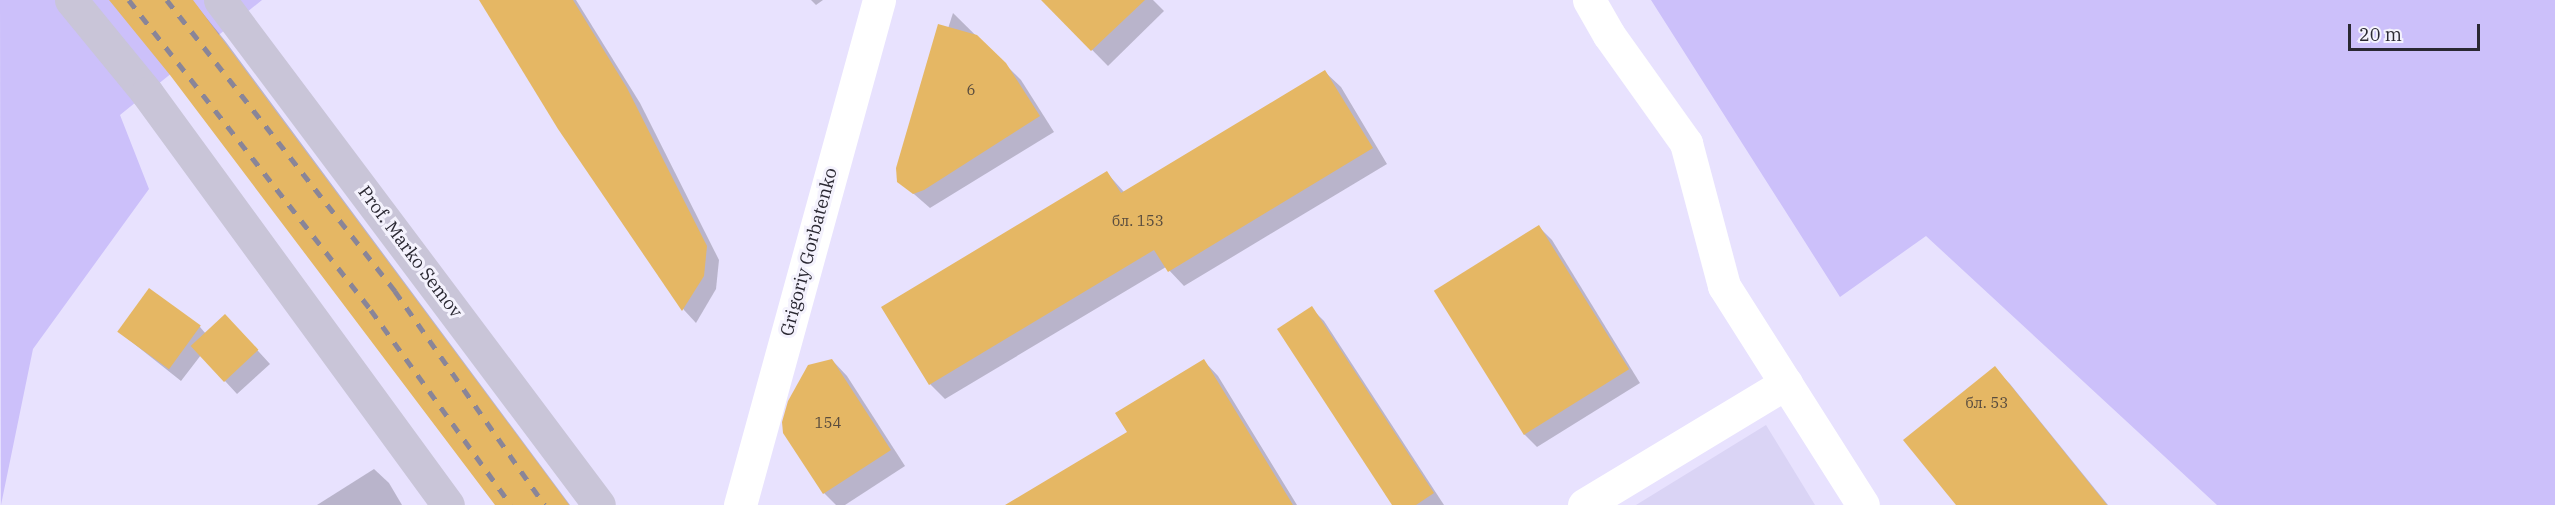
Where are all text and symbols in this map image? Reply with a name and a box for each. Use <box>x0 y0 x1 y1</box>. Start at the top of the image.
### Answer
scale bar <box>2351 12 2483 50</box>
text: 20 m <box>2359 23 2402 46</box>
house number: 6 <box>967 81 975 99</box>
street label: Grigoriy Gorbatenko <box>776 165 842 339</box>
street label: Prof. Marko Semov <box>353 182 467 322</box>
house number: бл. 153 <box>1112 212 1164 230</box>
house number: бл. 53 <box>1966 394 2008 412</box>
house number: 154 <box>815 414 841 432</box>

